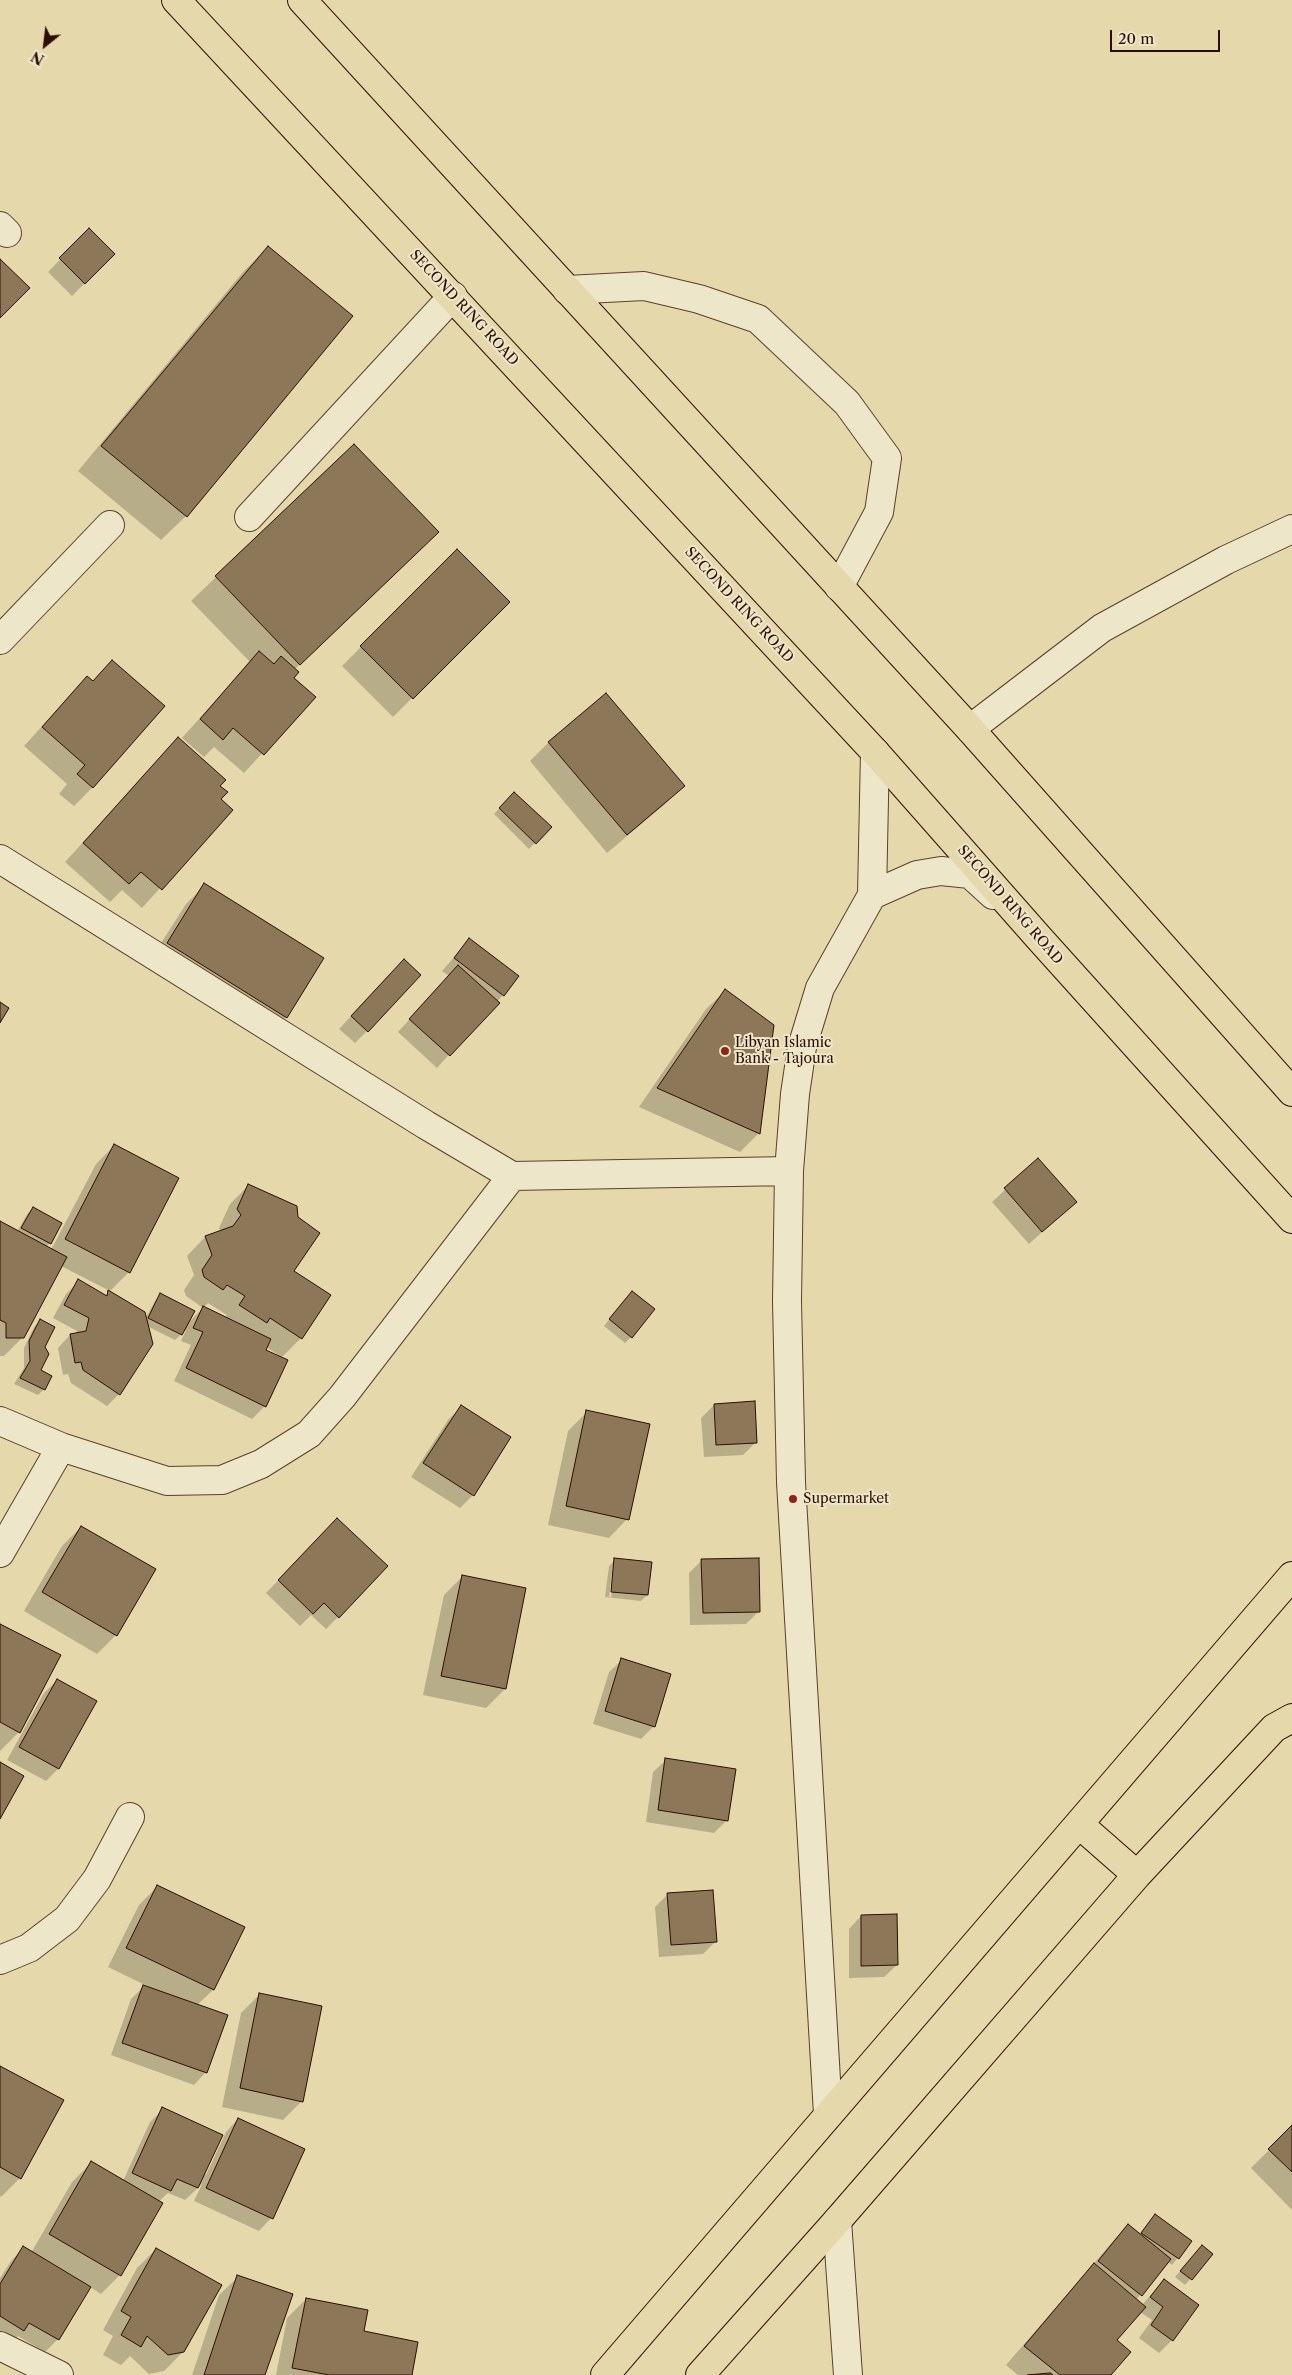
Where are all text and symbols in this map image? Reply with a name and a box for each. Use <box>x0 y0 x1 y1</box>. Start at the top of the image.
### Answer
north arrow <box>20 20 70 70</box>
scale bar <box>1112 20 1222 52</box>
text: 20 m <box>1118 29 1154 48</box>
text: N <box>28 47 47 69</box>
street label: SECOND RING ROAD <box>406 247 522 369</box>
street label: SECOND RING ROAD <box>681 544 797 666</box>
street label: SECOND RING ROAD <box>954 842 1066 968</box>
place label: Libyan Islamic Bank - Tajoura <box>735 1035 834 1068</box>
marker: Libyan Islamic Bank - Tajoura <box>719 1045 731 1057</box>
place label: Supermarket <box>803 1491 889 1507</box>
marker: Supermarket <box>787 1493 799 1505</box>

